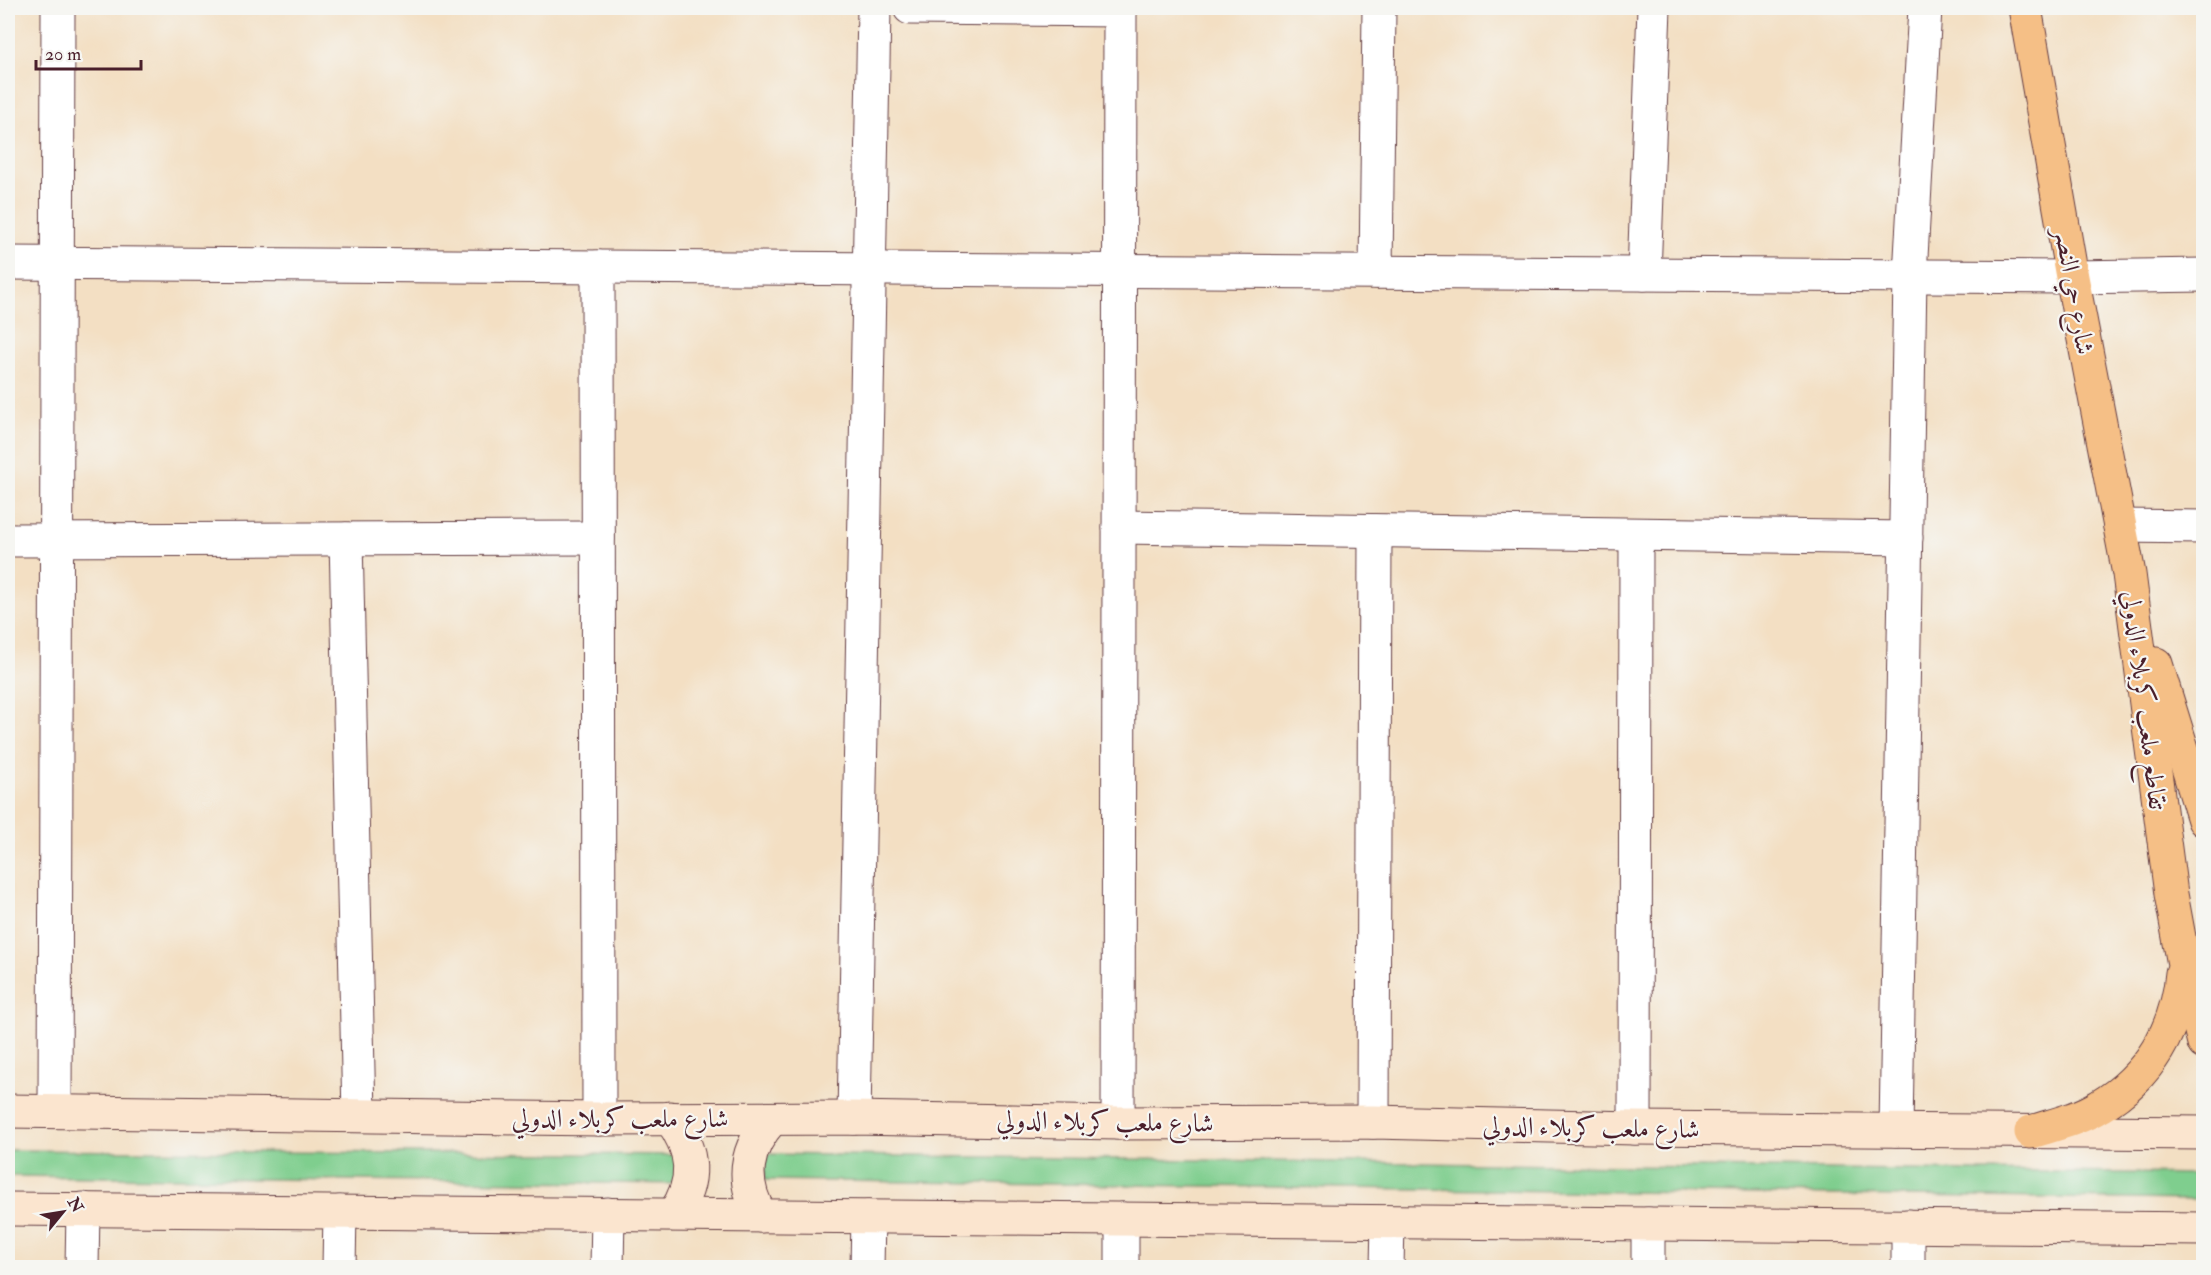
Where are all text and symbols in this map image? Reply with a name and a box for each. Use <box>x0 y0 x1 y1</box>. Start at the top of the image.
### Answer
scale bar <box>36 33 141 71</box>
text: 20 m <box>45 43 81 66</box>
street label: شارع حي النصر <box>2042 222 2101 358</box>
street label: تقاطع ملعب كربلاء الدولي <box>2108 589 2173 813</box>
street label: شارع ملعب كربلاء الدولي <box>511 1103 729 1140</box>
street label: شارع ملعب كربلاء الدولي <box>996 1104 1214 1145</box>
street label: شارع ملعب كربلاء الدولي <box>1482 1110 1700 1151</box>
north arrow <box>33 1182 93 1242</box>
text: N <box>62 1193 88 1217</box>

